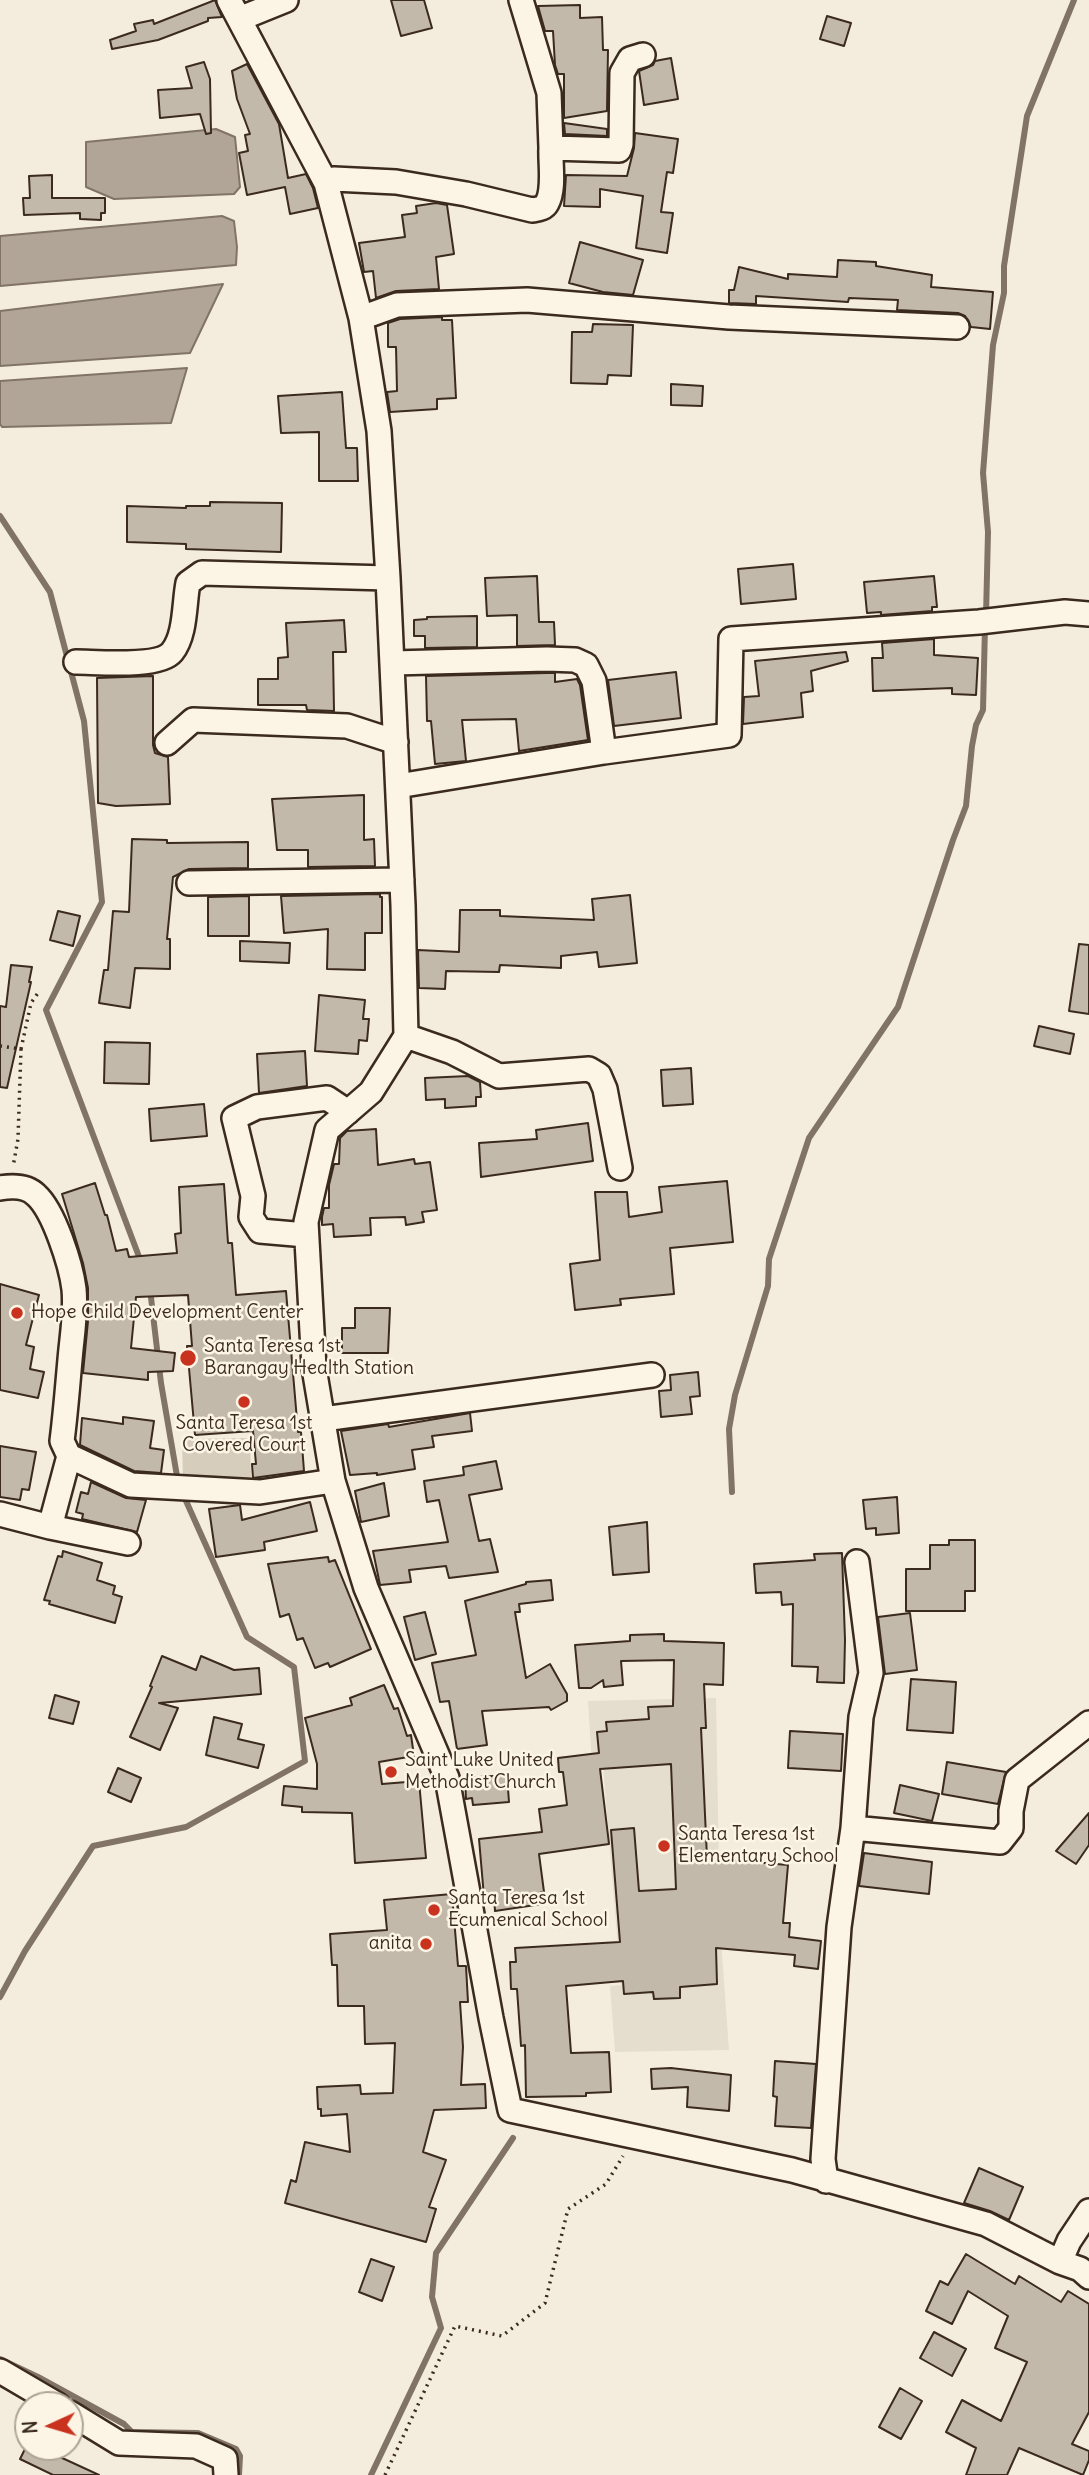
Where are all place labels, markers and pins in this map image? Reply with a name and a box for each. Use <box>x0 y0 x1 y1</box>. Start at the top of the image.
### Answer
place label: Hope Child Development Center <box>31 1302 303 1324</box>
marker: Hope Child Development Center <box>9 1305 25 1321</box>
place label: Santa Teresa 1st Barangay Health Station <box>204 1336 414 1380</box>
marker: Santa Teresa 1st Barangay Health Station <box>178 1348 198 1368</box>
marker: Santa Teresa 1st Covered Court <box>236 1394 252 1410</box>
place label: Santa Teresa 1st Covered Court <box>176 1413 312 1457</box>
place label: Saint Luke United Methodist Church <box>405 1750 556 1794</box>
marker: Saint Luke United Methodist Church <box>383 1764 399 1780</box>
place label: Santa Teresa 1st Elementary School <box>678 1824 839 1868</box>
marker: Santa Teresa 1st Elementary School <box>656 1838 672 1854</box>
place label: Santa Teresa 1st Ecumenical School <box>448 1888 608 1932</box>
marker: Santa Teresa 1st Ecumenical School <box>426 1902 442 1918</box>
place label: anita <box>369 1933 412 1955</box>
marker: anita <box>418 1936 434 1952</box>

